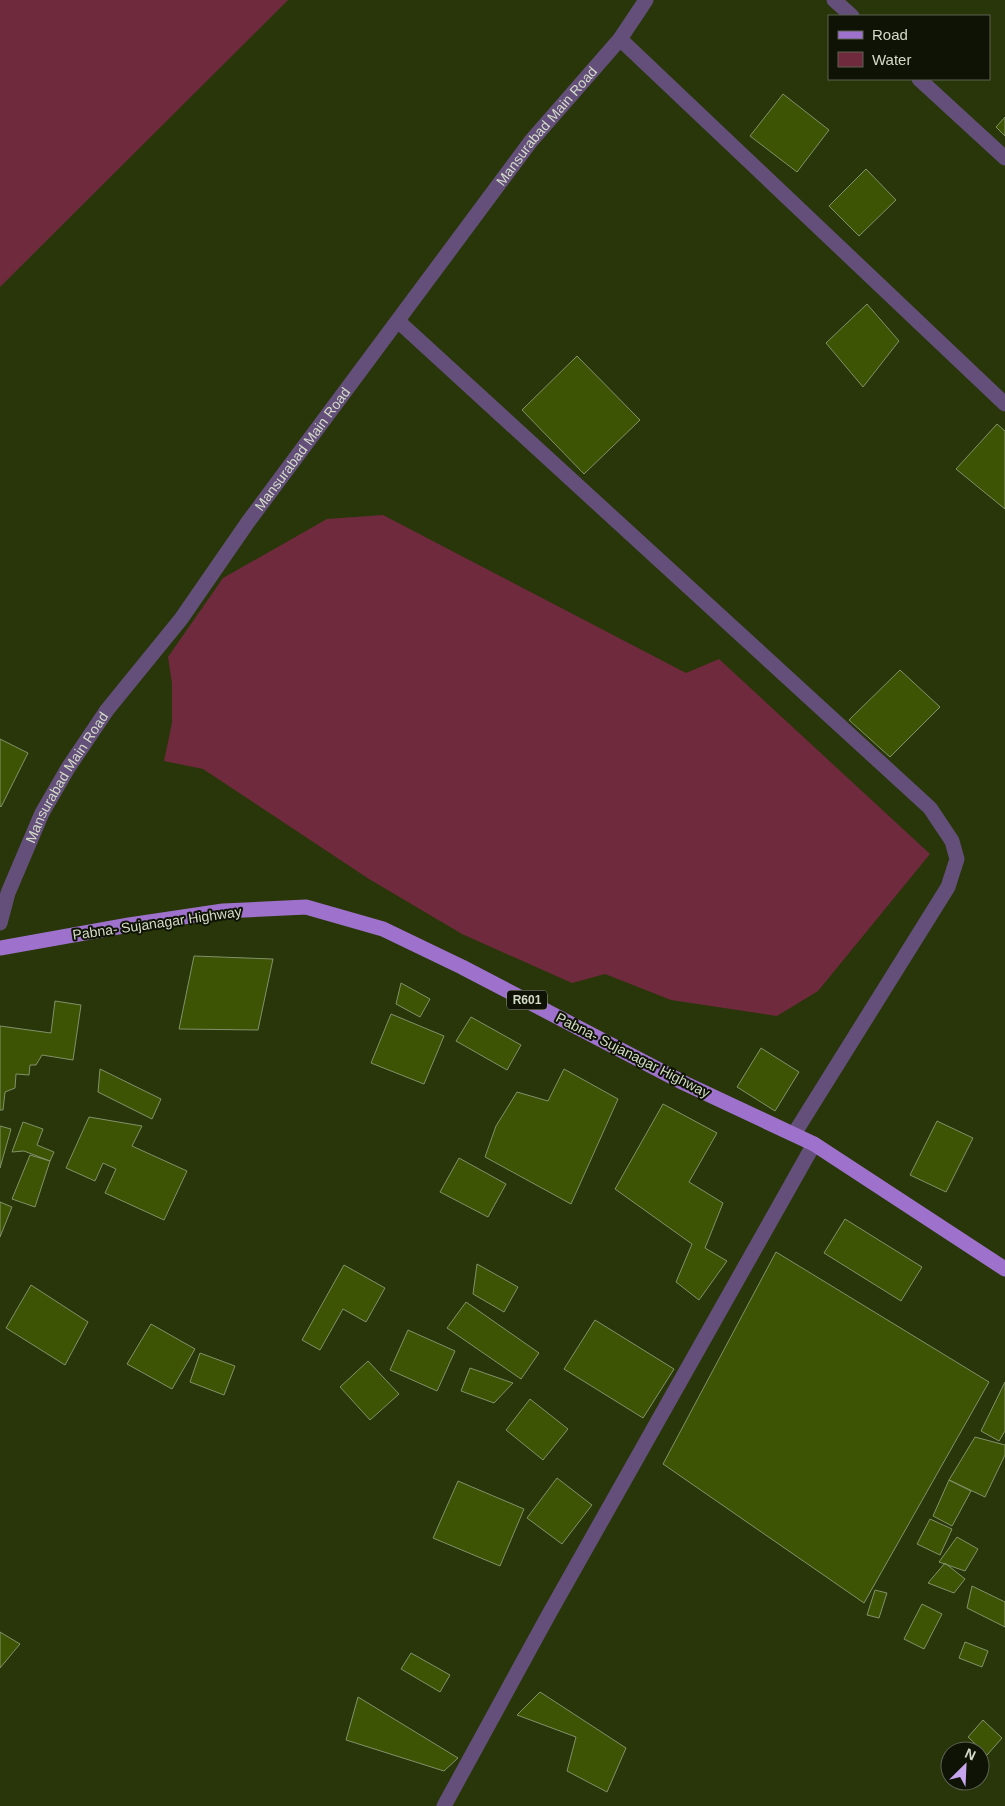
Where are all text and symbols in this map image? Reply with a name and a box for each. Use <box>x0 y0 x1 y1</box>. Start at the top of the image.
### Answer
legend <box>828 15 990 80</box>
text: Road <box>872 26 908 43</box>
text: Water <box>872 51 911 68</box>
street label: Mansurabad Main Road <box>493 63 600 189</box>
street label: Mansurabad Main Road <box>251 384 353 514</box>
street label: Mansurabad Main Road <box>22 709 111 845</box>
street label: Pabna- Sujanagar Highway <box>71 903 243 943</box>
road number: R601 <box>507 990 547 1010</box>
street label: Pabna- Sujanagar Highway <box>553 1009 713 1101</box>
north arrow <box>940 1741 990 1791</box>
text: N <box>962 1745 978 1763</box>

